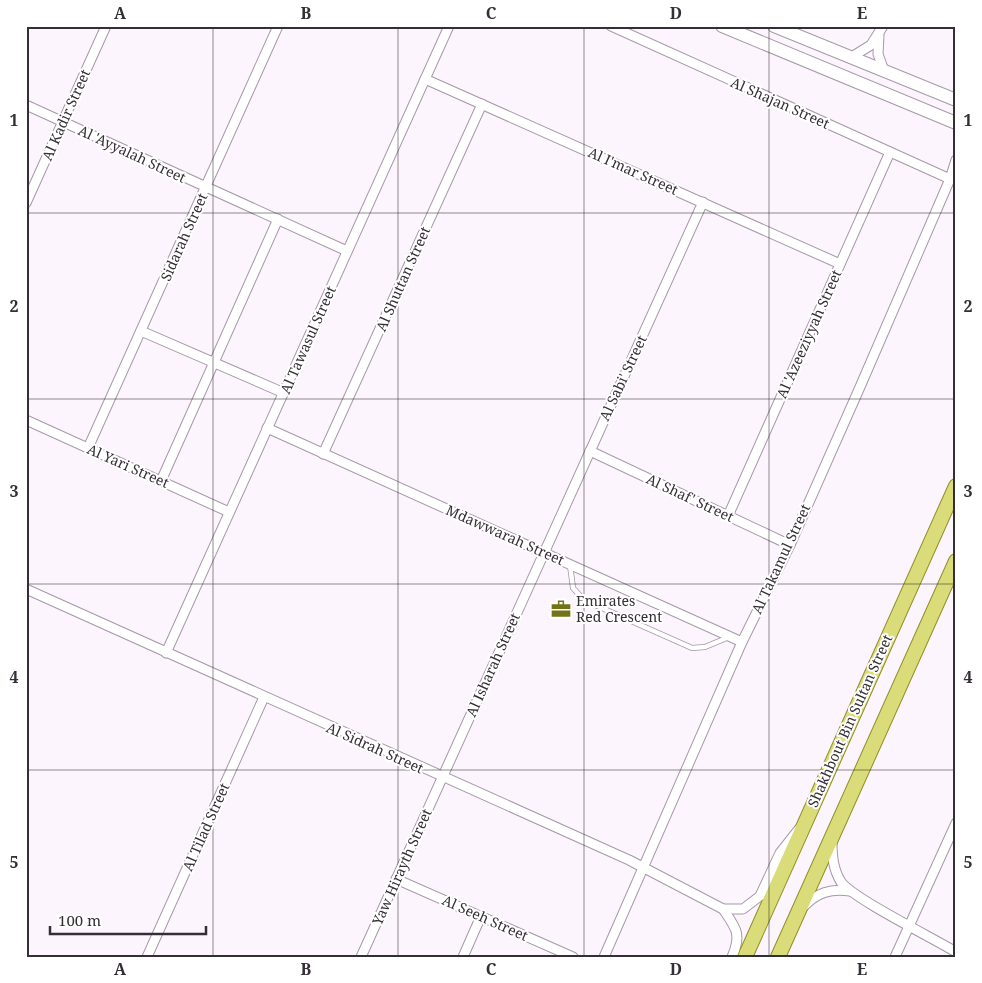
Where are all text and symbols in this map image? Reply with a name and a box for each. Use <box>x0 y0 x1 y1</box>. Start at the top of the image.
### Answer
text: A <box>114 2 127 24</box>
text: B <box>301 2 312 24</box>
text: C <box>486 2 497 24</box>
text: D <box>670 2 682 24</box>
text: E <box>857 2 867 24</box>
street label: Al Kadir Street <box>37 66 94 163</box>
street label: Al Shajan Street <box>728 72 833 133</box>
text: 1 <box>9 109 19 131</box>
text: 1 <box>963 109 973 131</box>
street label: Al 'Ayyalah Street <box>75 120 189 187</box>
street label: Al I'mar Street <box>585 142 681 199</box>
street label: Sidarah Street <box>156 190 211 284</box>
street label: Al Shuttan Street <box>371 223 434 334</box>
street label: Al 'Azeeziyyah Street <box>772 267 845 401</box>
street label: Al Tawasul Street <box>275 283 340 397</box>
text: 2 <box>9 295 19 317</box>
text: 2 <box>963 295 973 317</box>
street label: Al Sabi' Street <box>594 332 651 424</box>
street label: Al Yari Street <box>84 439 172 492</box>
street label: Al Shaf' Street <box>643 469 737 526</box>
text: 3 <box>9 480 19 502</box>
text: 3 <box>963 480 973 502</box>
street label: Mdawwarah Street <box>443 500 567 569</box>
street label: Al Takamul Street <box>747 501 814 617</box>
place label: Emirates Red Crescent <box>576 591 662 626</box>
office icon: Emirates Red Crescent <box>550 598 572 620</box>
street label: Al Isharah Street <box>461 610 524 720</box>
street label: Shakhbout Bin Sultan Street <box>803 631 896 810</box>
text: 4 <box>9 666 19 688</box>
text: 4 <box>963 666 973 688</box>
street label: Al Sidrah Street <box>324 718 427 777</box>
street label: Al Tilad Street <box>178 780 233 874</box>
street label: Yaw Hirayth Street <box>367 806 436 929</box>
text: 5 <box>9 851 19 873</box>
text: 5 <box>963 851 973 873</box>
street label: Al Seeh Street <box>439 890 531 945</box>
scale bar <box>50 903 206 935</box>
text: 100 m <box>58 910 101 930</box>
text: A <box>114 958 127 980</box>
text: B <box>301 958 312 980</box>
text: C <box>486 958 497 980</box>
text: D <box>670 958 682 980</box>
text: E <box>857 958 867 980</box>

